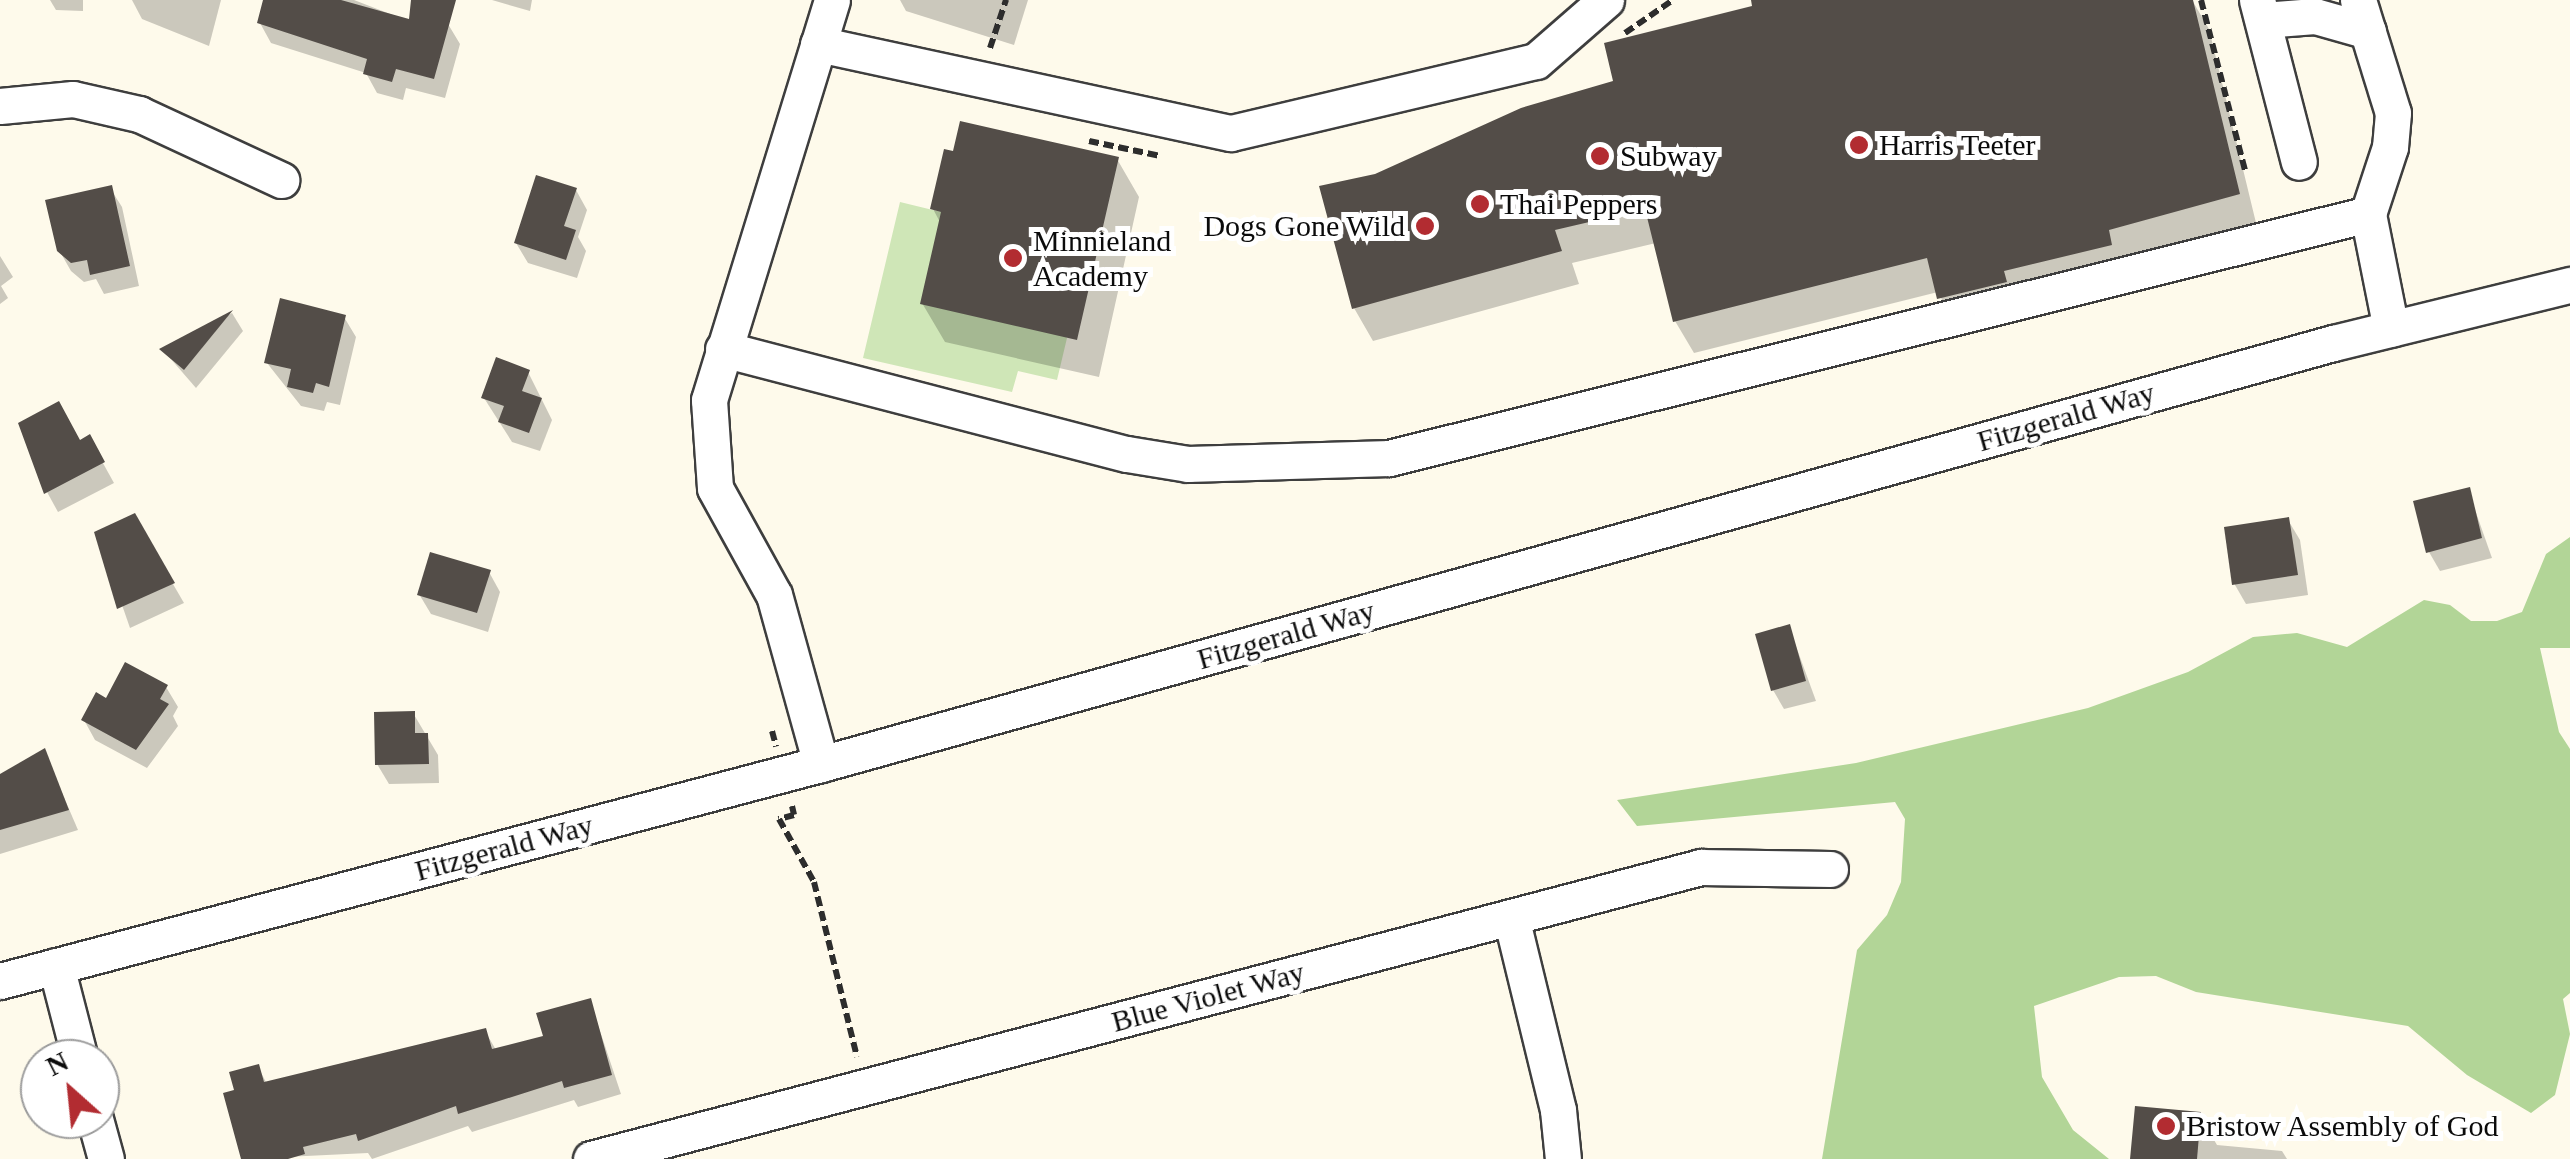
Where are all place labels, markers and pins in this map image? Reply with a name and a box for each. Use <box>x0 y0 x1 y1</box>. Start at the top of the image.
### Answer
place label: Harris Teeter <box>1879 127 2036 163</box>
marker: Harris Teeter <box>1848 134 1870 156</box>
place label: Subway <box>1620 138 1717 174</box>
marker: Subway <box>1589 145 1611 167</box>
place label: Thai Peppers <box>1500 186 1657 222</box>
marker: Thai Peppers <box>1469 193 1491 215</box>
place label: Dogs Gone Wild <box>1203 208 1405 244</box>
marker: Dogs Gone Wild <box>1414 215 1436 237</box>
place label: Minnieland Academy <box>1033 223 1171 294</box>
marker: Minnieland Academy <box>1002 247 1024 269</box>
place label: Bristow Assembly of God <box>2186 1108 2500 1144</box>
marker: Bristow Assembly of God <box>2155 1115 2177 1137</box>

